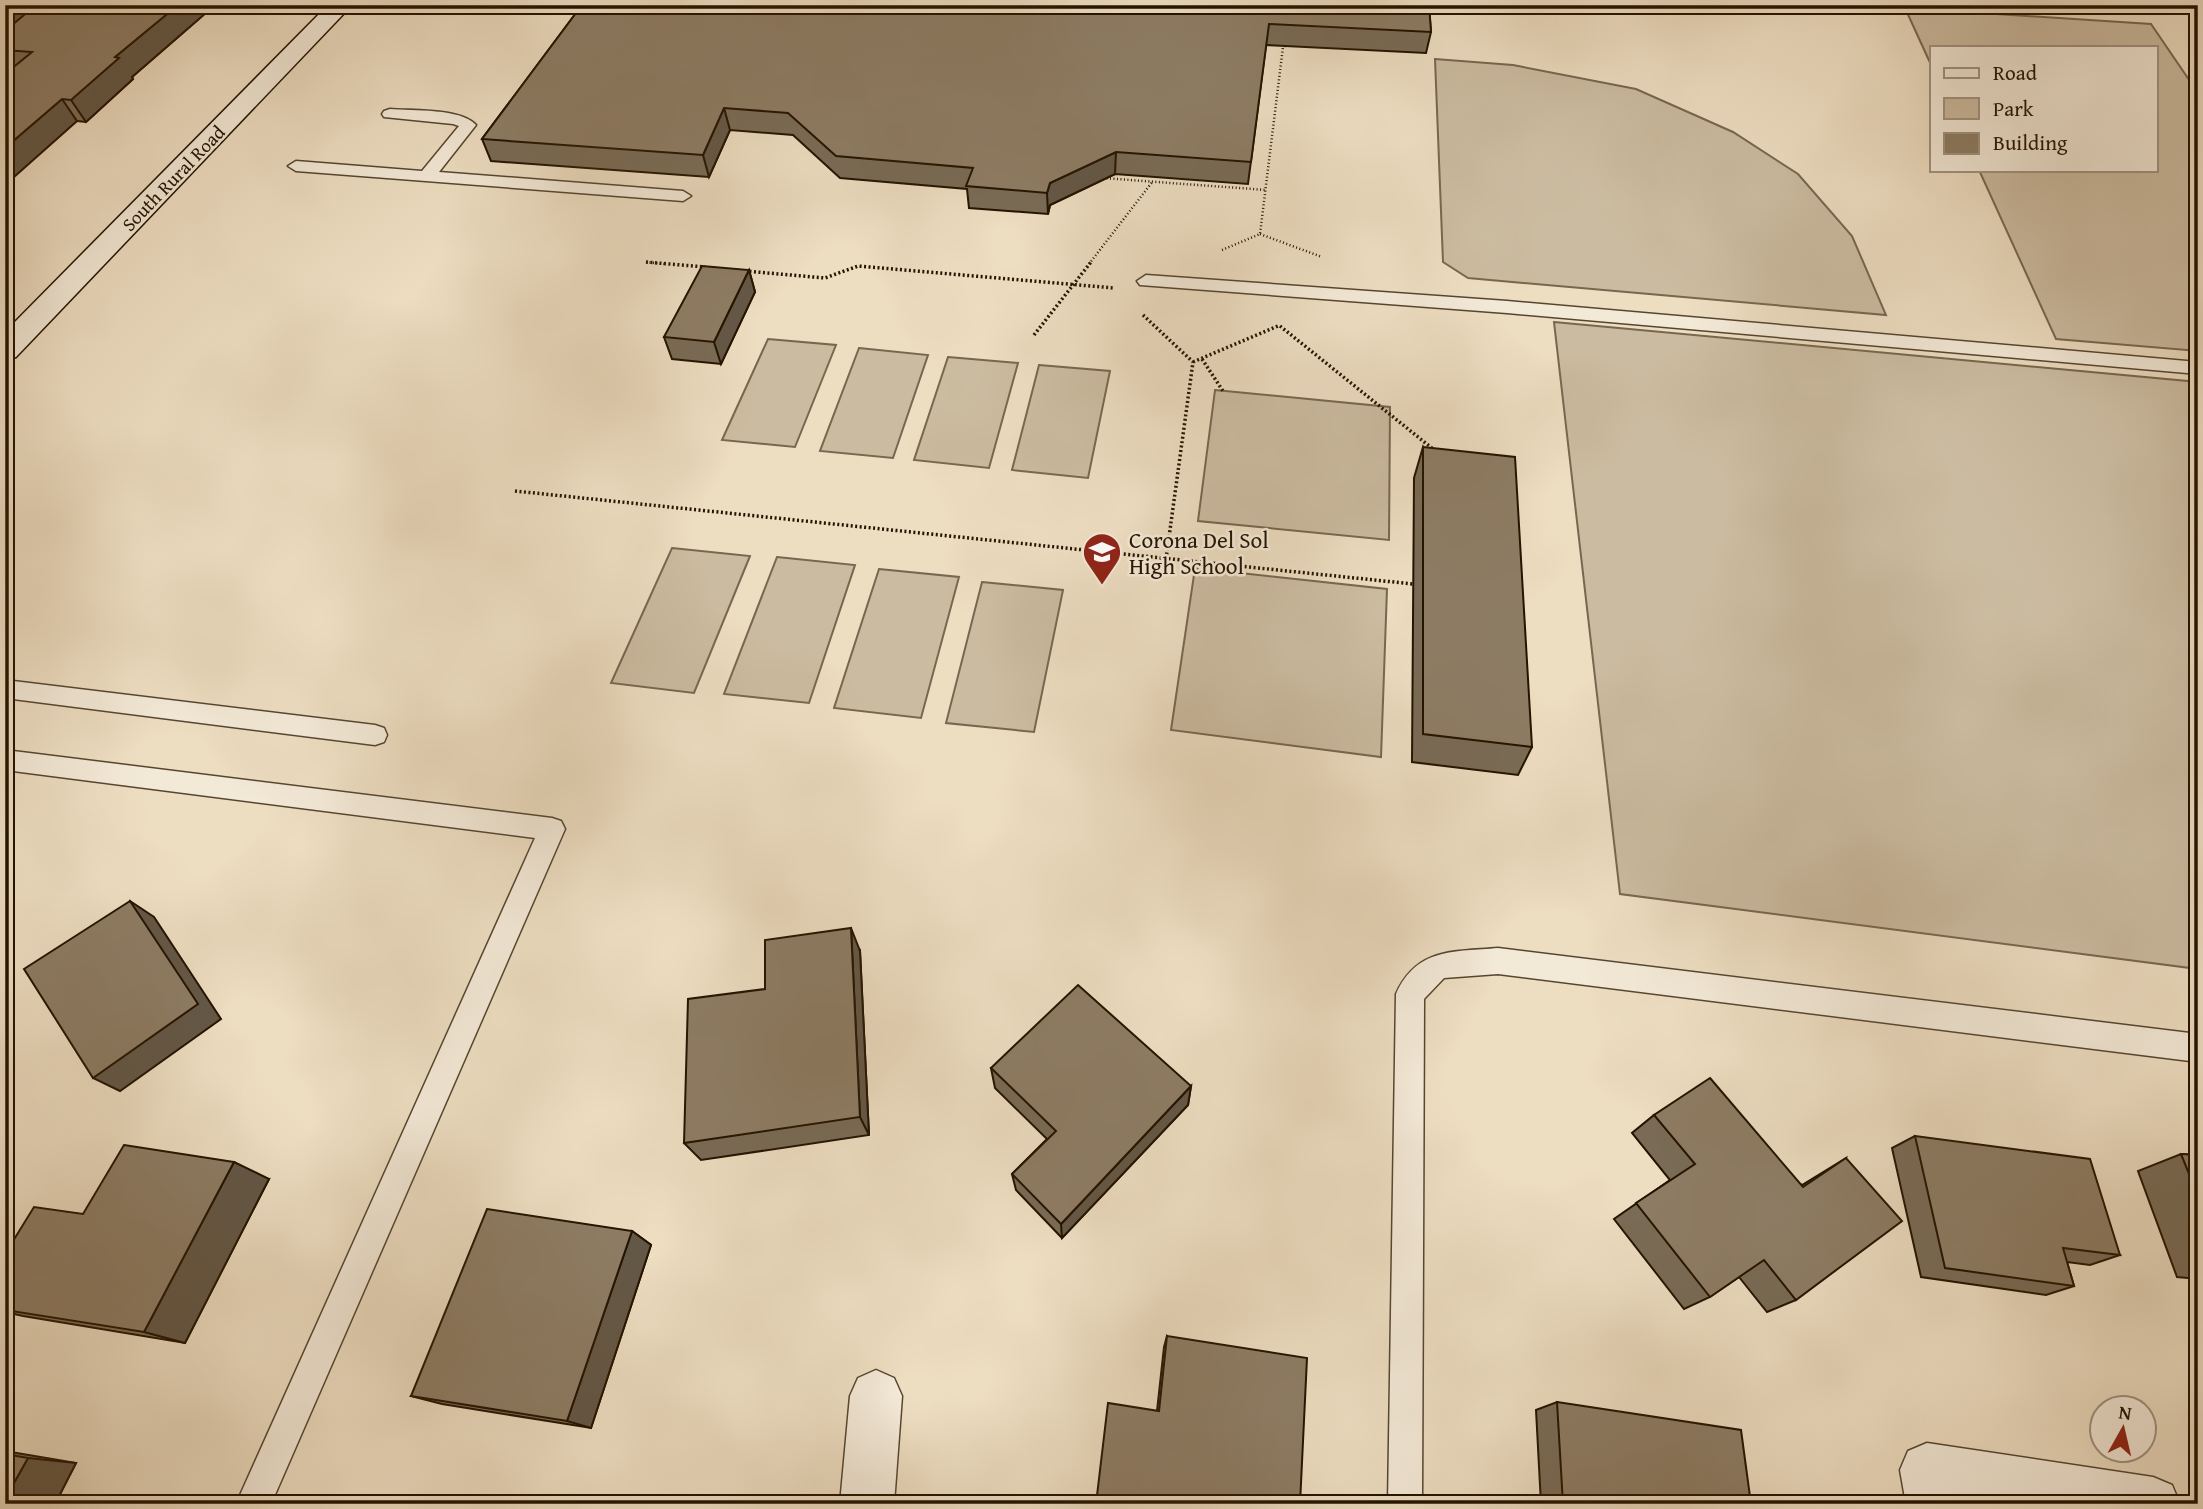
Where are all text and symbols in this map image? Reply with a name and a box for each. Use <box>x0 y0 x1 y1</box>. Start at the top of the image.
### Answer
legend <box>1930 46 2158 172</box>
text: Road <box>1993 57 2038 88</box>
text: Park <box>1993 93 2034 124</box>
street label: South Rural Road <box>115 118 232 237</box>
text: Building <box>1993 127 2068 158</box>
place label: Corona Del Sol High School <box>1129 523 1269 582</box>
school or university icon: Corona Del Sol High School <box>1081 531 1123 586</box>
north arrow <box>2088 1394 2158 1464</box>
text: N <box>2117 1397 2134 1427</box>

